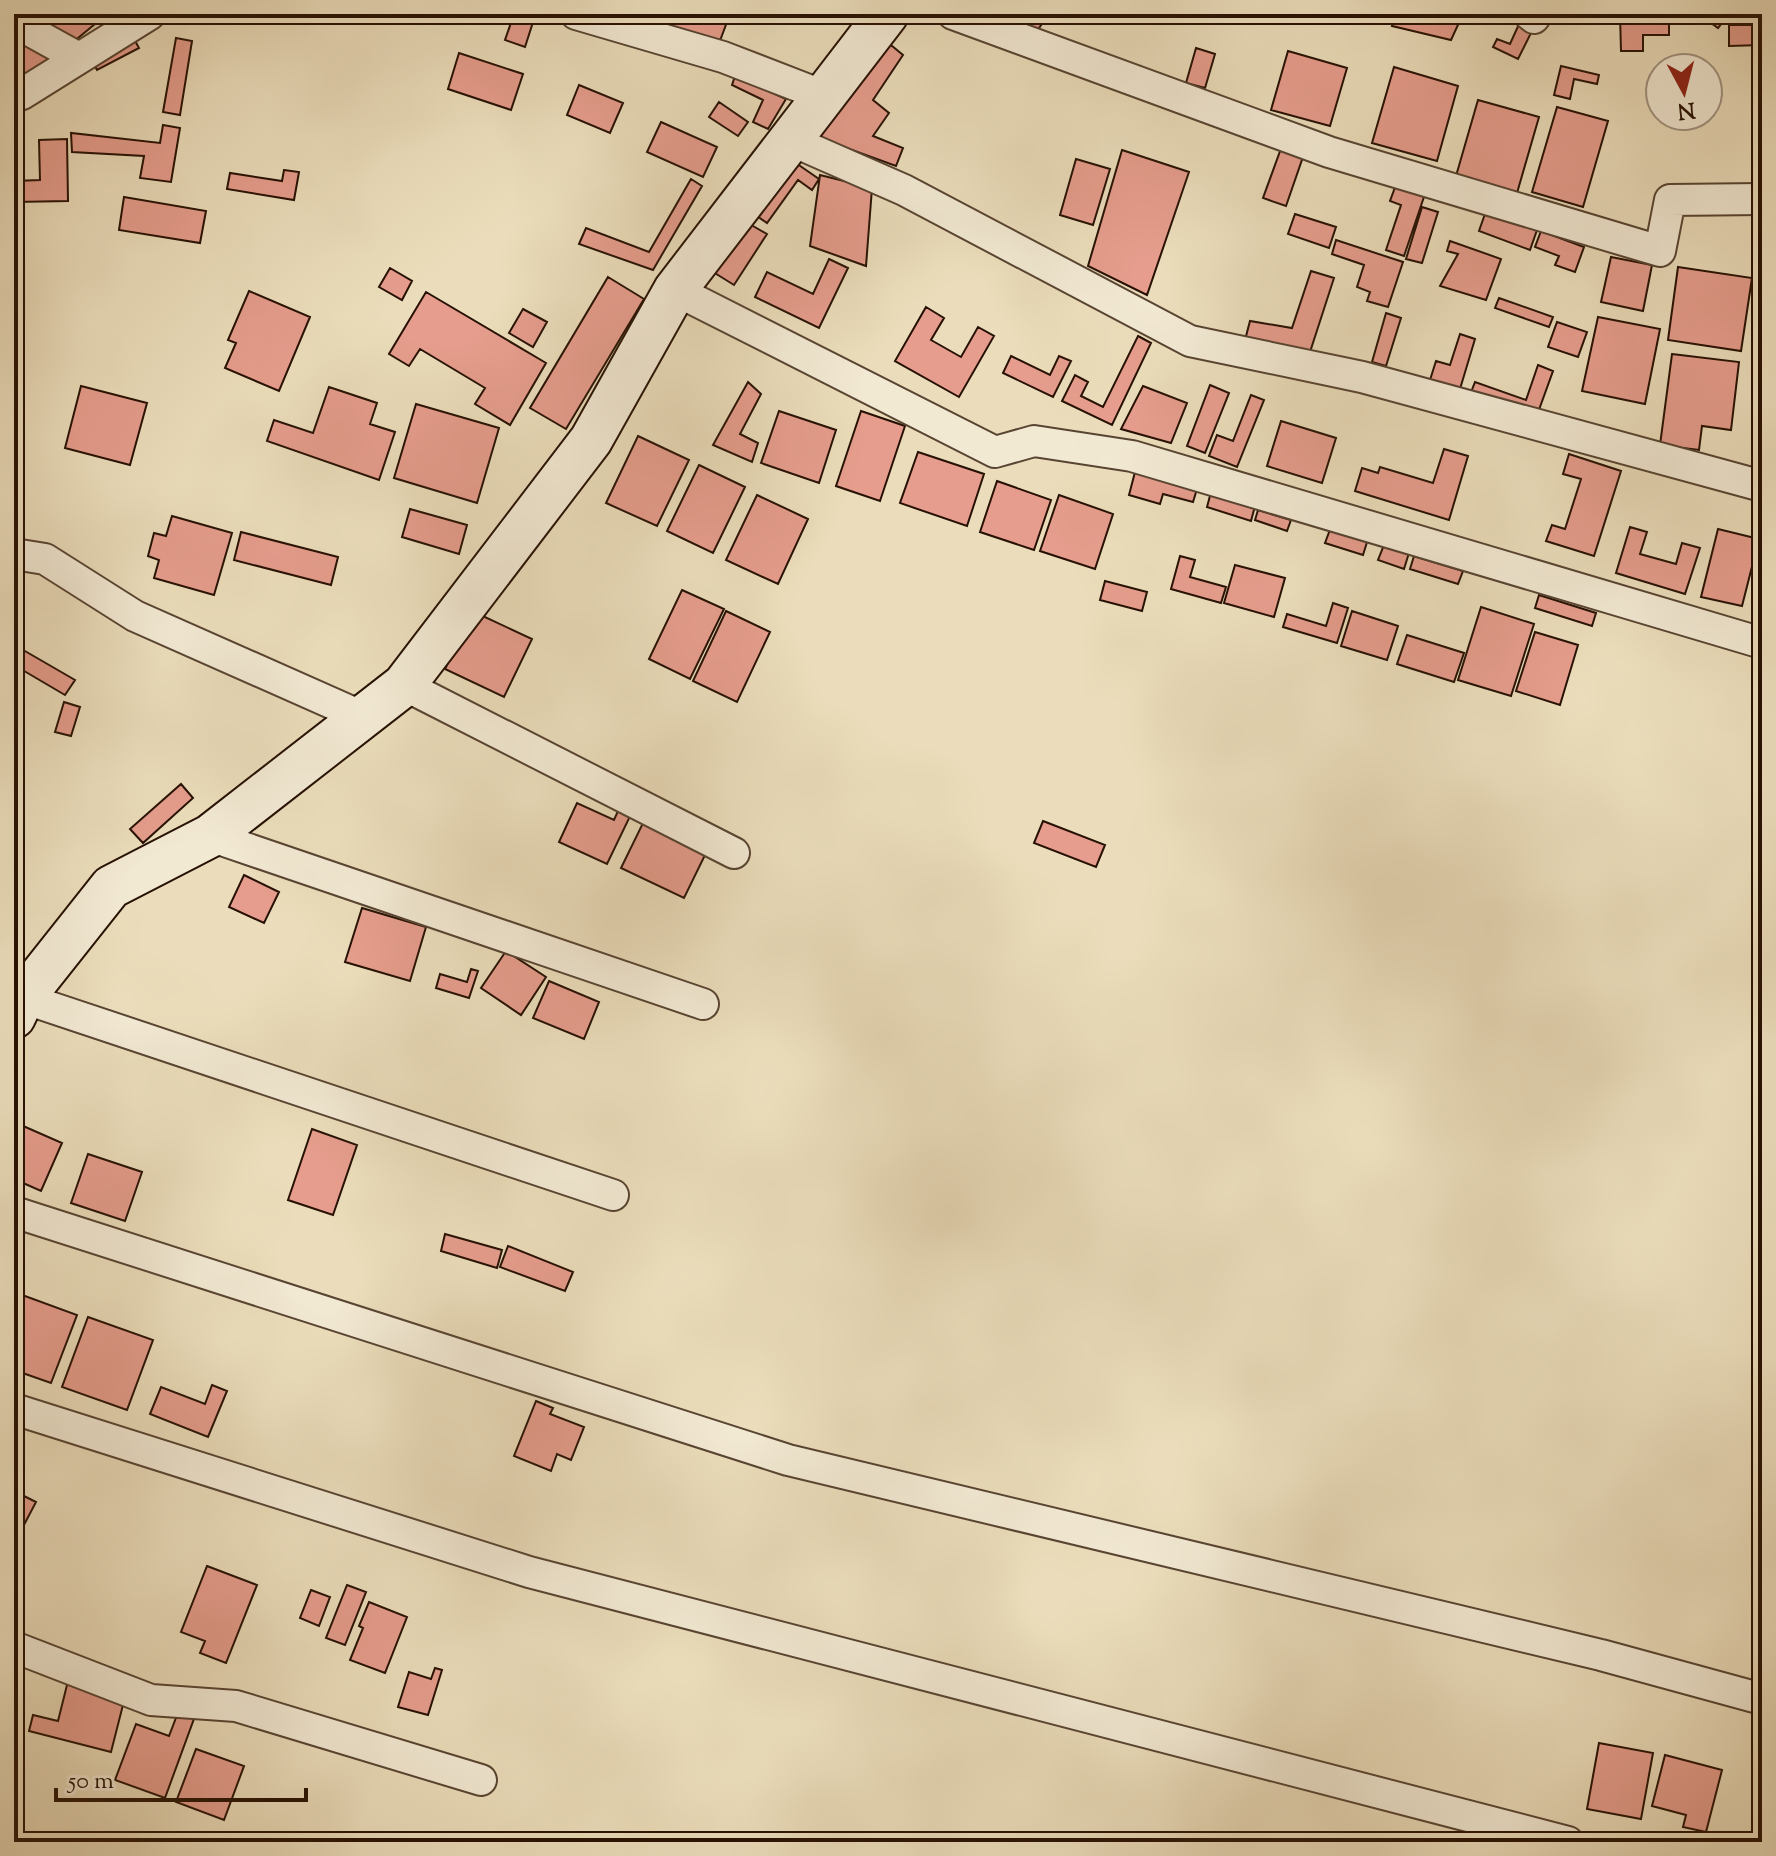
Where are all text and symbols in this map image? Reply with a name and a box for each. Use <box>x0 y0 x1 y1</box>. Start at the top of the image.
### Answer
north arrow <box>1644 52 1724 132</box>
text: N <box>1675 92 1697 126</box>
scale bar <box>56 1752 306 1802</box>
text: 50 m <box>66 1765 114 1799</box>

